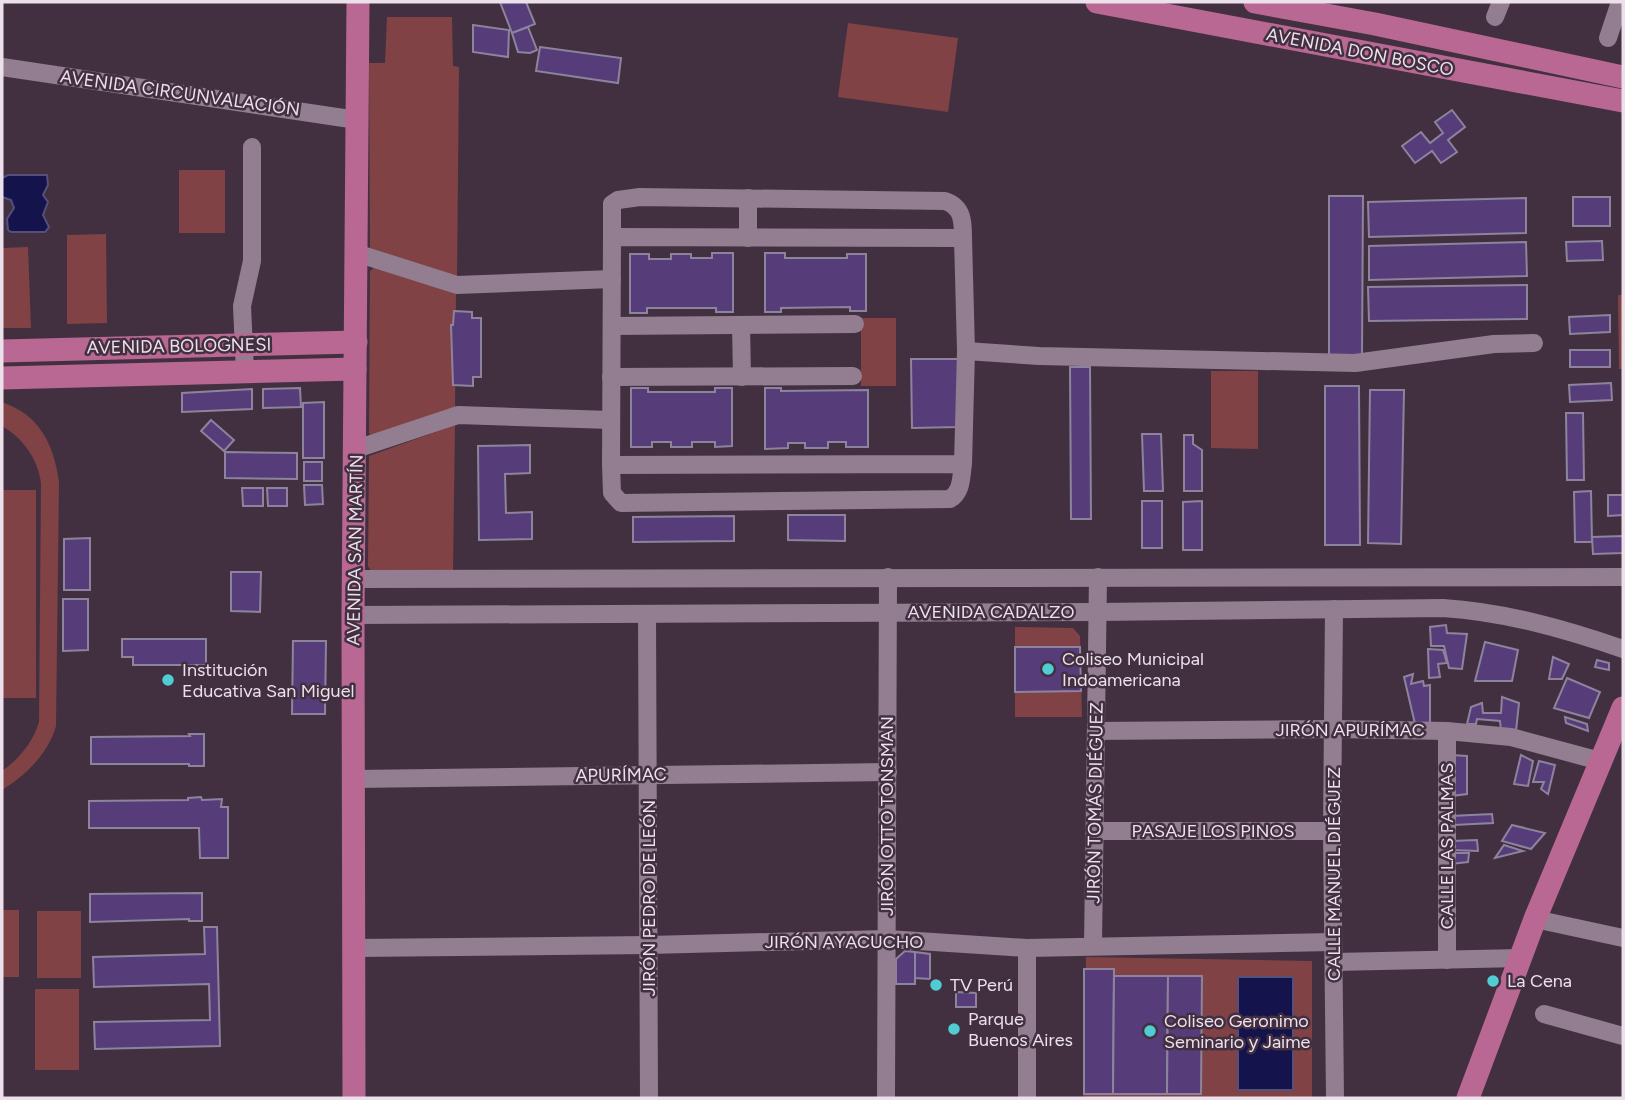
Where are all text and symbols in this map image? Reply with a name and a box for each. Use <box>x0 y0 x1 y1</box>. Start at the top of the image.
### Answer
street label: AVENIDA DON BOSCO <box>1265 23 1455 81</box>
street label: AVENIDA CIRCUNVALACIÓN <box>59 65 301 121</box>
street label: AVENIDA BOLOGNESI <box>87 333 271 359</box>
street label: AVENIDA SAN MARTÍN <box>342 454 368 646</box>
street label: AVENIDA CADALZO <box>908 601 1075 623</box>
place label: Coliseo Municipal Indoamericana <box>1062 648 1204 691</box>
place label: Institución Educativa San Miguel <box>182 659 354 702</box>
marker: Coliseo Municipal Indoamericana <box>1040 661 1056 677</box>
marker: Institución Educativa San Miguel <box>160 672 176 688</box>
street label: JIRÓN TOMÁS DIÉGUEZ <box>1082 702 1108 904</box>
street label: JIRÓN OTTO TONSMAN <box>876 716 898 916</box>
street label: JIRÓN APURÍMAC <box>1275 719 1425 741</box>
street label: APURÍMAC <box>575 763 667 787</box>
street label: CALLE LAS PALMAS <box>1436 763 1458 929</box>
street label: CALLE MANUEL DIÉGUEZ <box>1323 767 1345 981</box>
street label: JIRÓN PEDRO DE LEÓN <box>638 800 660 996</box>
street label: PASAJE LOS PINOS <box>1132 820 1294 842</box>
street label: JIRÓN AYACUCHO <box>765 931 923 953</box>
place label: La Cena <box>1507 970 1572 992</box>
marker: La Cena <box>1485 973 1501 989</box>
place label: TV Perú <box>950 974 1013 996</box>
marker: TV Perú <box>928 977 944 993</box>
place label: Parque Buenos Aires <box>968 1008 1073 1051</box>
place label: Coliseo Geronimo Seminario y Jaime <box>1164 1010 1311 1053</box>
marker: Parque Buenos Aires <box>946 1021 962 1037</box>
marker: Coliseo Geronimo Seminario y Jaime <box>1142 1023 1158 1039</box>

